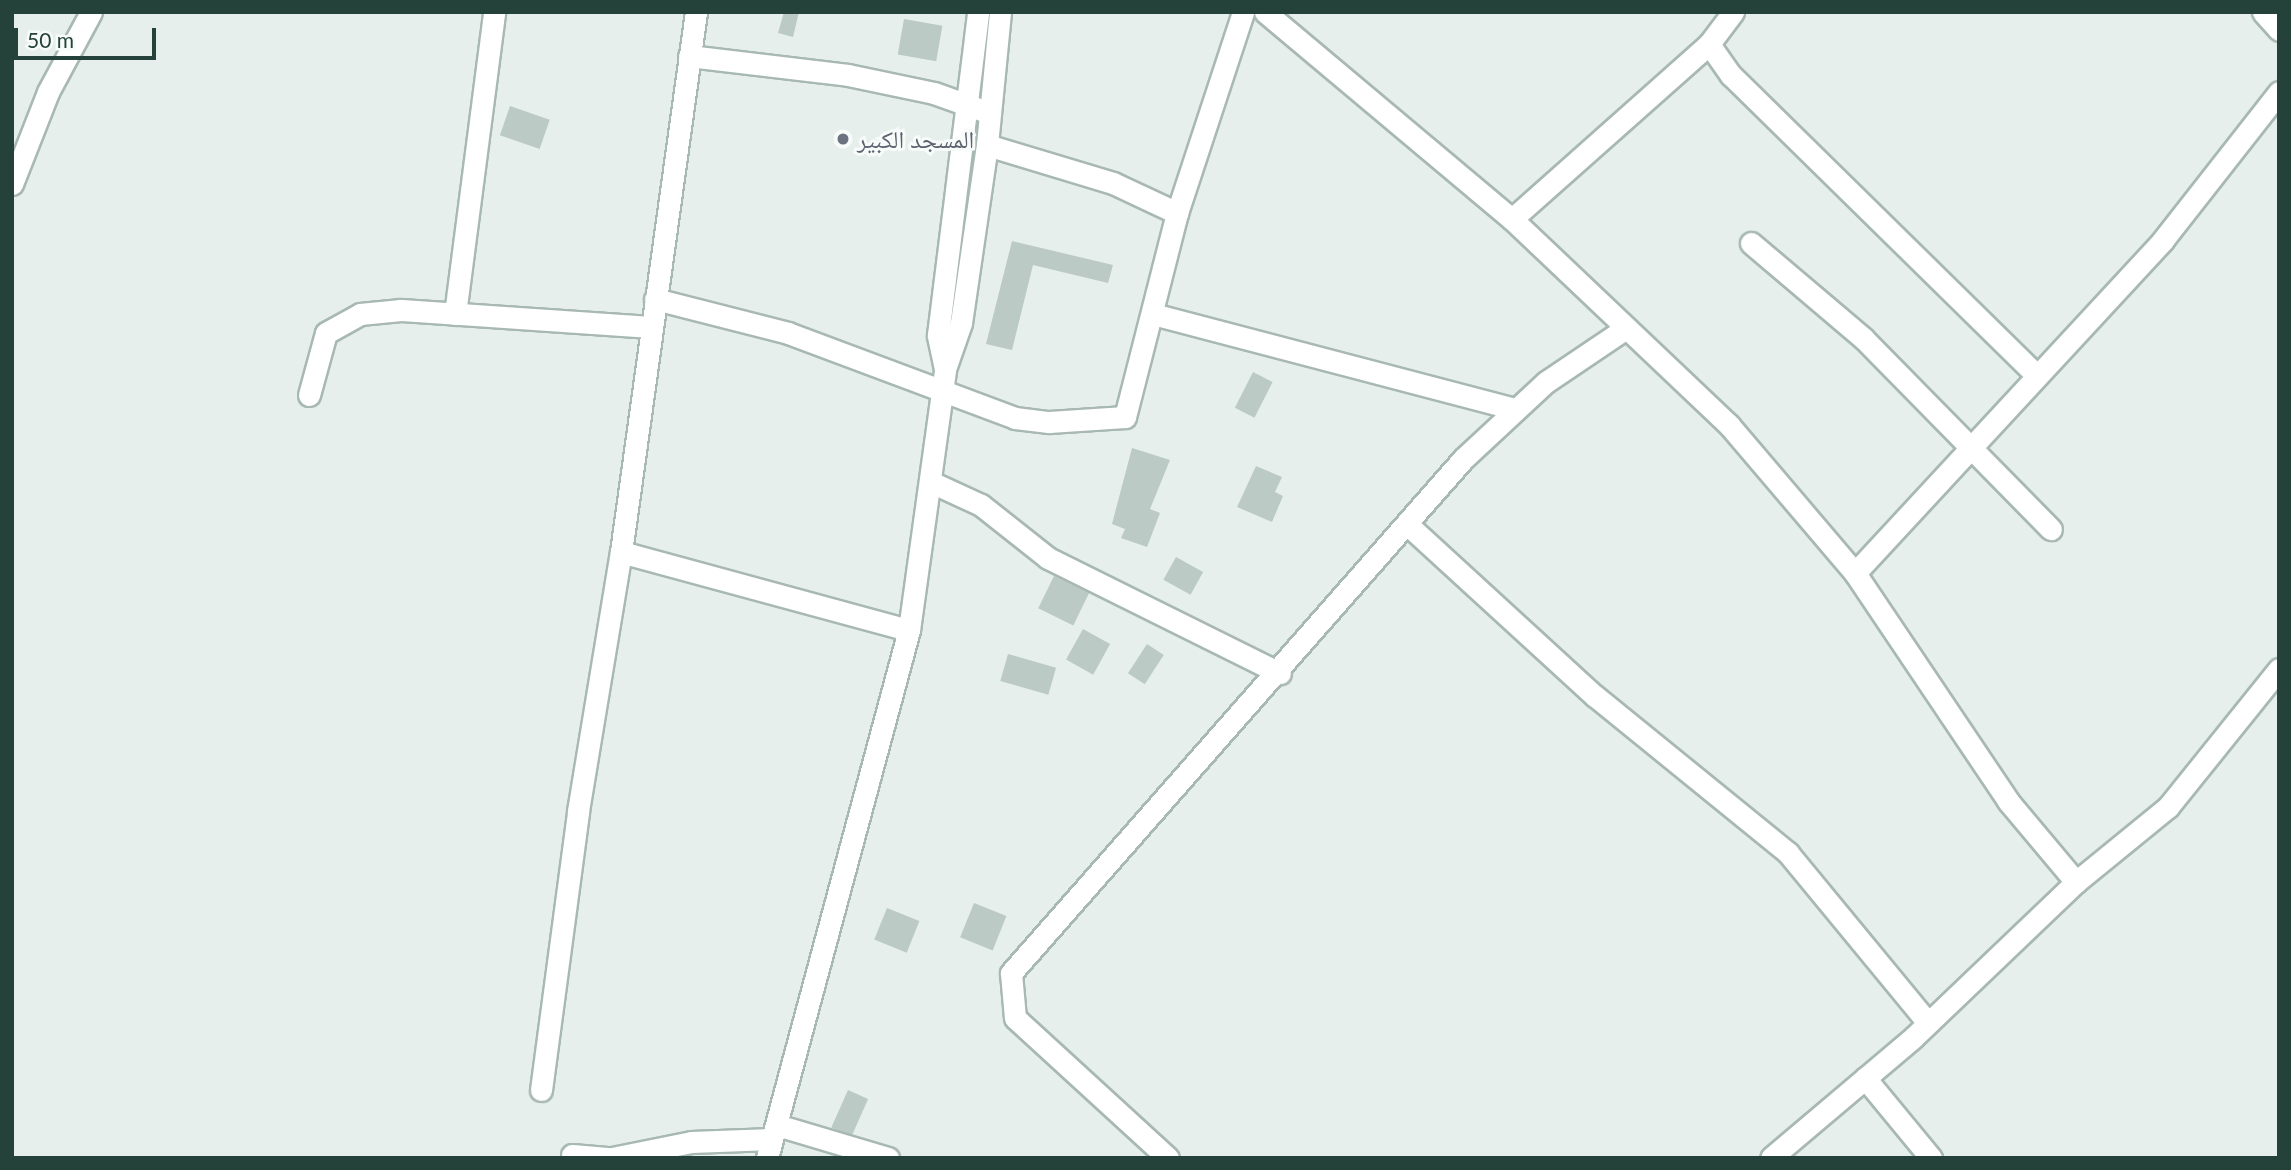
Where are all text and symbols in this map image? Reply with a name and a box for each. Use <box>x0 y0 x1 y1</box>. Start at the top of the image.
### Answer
scale bar <box>18 14 159 58</box>
text: 50 m <box>27 27 74 52</box>
place label: المسجد الكبير <box>857 125 974 153</box>
marker: المسجد الكبير <box>835 131 851 147</box>

